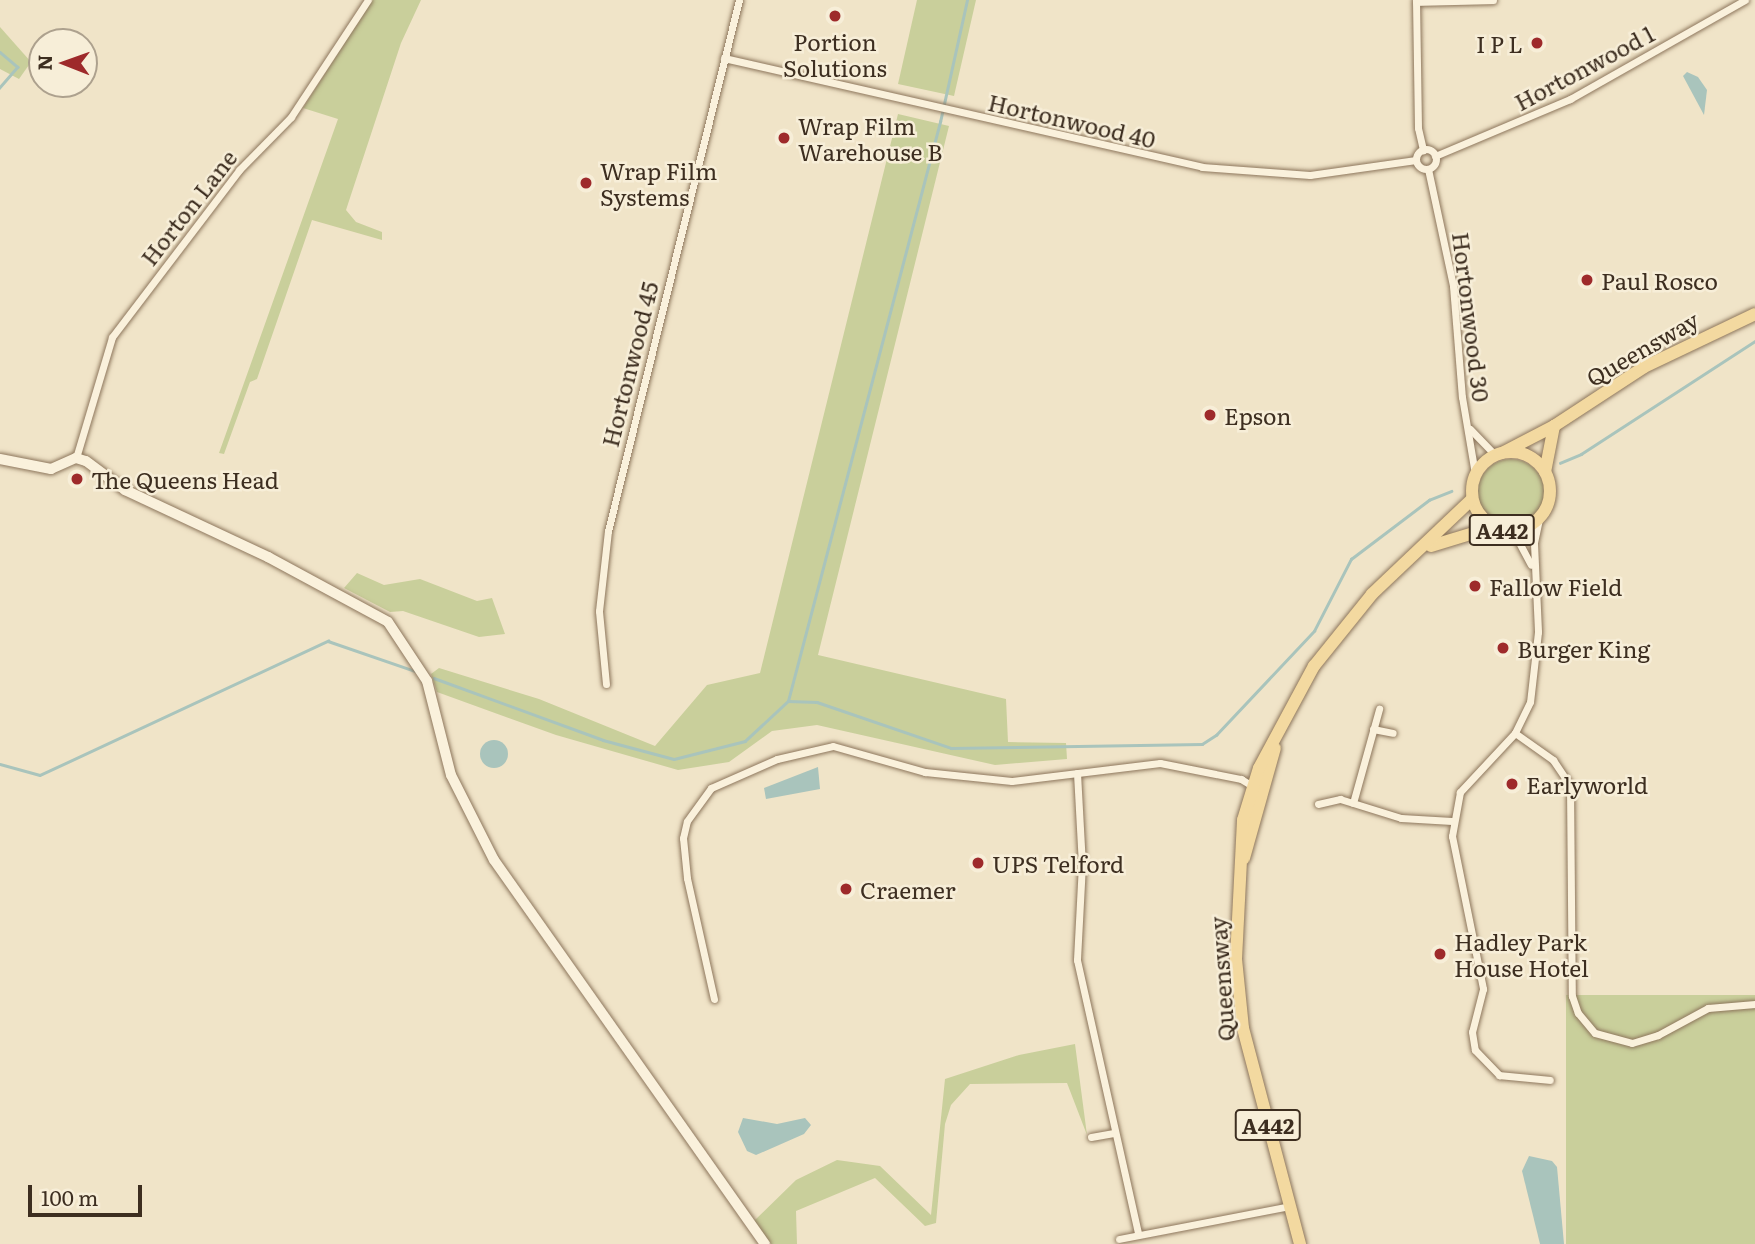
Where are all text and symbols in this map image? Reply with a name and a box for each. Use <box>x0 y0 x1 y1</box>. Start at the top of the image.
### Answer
marker: Portion Solutions <box>827 8 843 24</box>
street label: Hortonwood 1 <box>1509 19 1659 115</box>
place label: Portion Solutions <box>783 27 887 81</box>
north arrow <box>28 28 98 98</box>
place label: I P L <box>1476 29 1523 57</box>
marker: I P L <box>1529 35 1545 51</box>
text: N <box>30 54 58 71</box>
street label: Hortonwood 40 <box>986 87 1158 153</box>
place label: Wrap Film Warehouse B <box>798 111 942 165</box>
marker: Wrap Film Warehouse B <box>776 130 792 146</box>
street label: Horton Lane <box>134 144 242 270</box>
place label: Wrap Film Systems <box>600 156 717 210</box>
marker: Wrap Film Systems <box>578 175 594 191</box>
street label: Hortonwood 30 <box>1448 231 1496 403</box>
place label: Paul Rosco <box>1601 266 1718 294</box>
marker: Paul Rosco <box>1579 272 1595 288</box>
street label: Hortonwood 45 <box>595 278 663 450</box>
street label: Queensway <box>1581 305 1703 391</box>
place label: Epson <box>1224 401 1291 429</box>
marker: Epson <box>1202 407 1218 423</box>
place label: The Queens Head <box>91 465 279 493</box>
marker: The Queens Head <box>69 471 85 487</box>
road number: A442 <box>1469 512 1535 548</box>
place label: Fallow Field <box>1489 572 1622 600</box>
marker: Fallow Field <box>1467 578 1483 594</box>
place label: Burger King <box>1517 634 1650 662</box>
marker: Burger King <box>1495 640 1511 656</box>
place label: Earlyworld <box>1526 770 1648 798</box>
marker: Earlyworld <box>1504 776 1520 792</box>
place label: UPS Telford <box>992 849 1124 877</box>
marker: UPS Telford <box>970 855 986 871</box>
place label: Craemer <box>860 875 956 903</box>
marker: Craemer <box>838 881 854 897</box>
street label: Queensway <box>1203 916 1239 1042</box>
place label: Hadley Park House Hotel <box>1454 927 1589 981</box>
marker: Hadley Park House Hotel <box>1432 946 1448 962</box>
road number: A442 <box>1235 1108 1301 1142</box>
scale bar <box>32 1170 145 1214</box>
text: 100 m <box>41 1181 98 1212</box>

